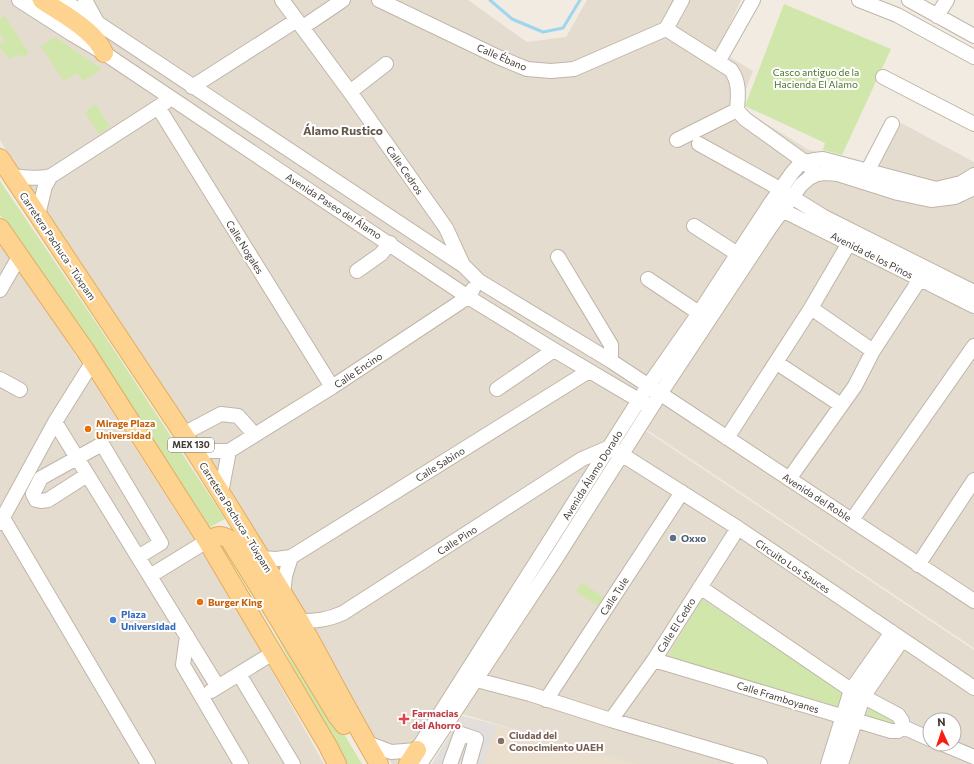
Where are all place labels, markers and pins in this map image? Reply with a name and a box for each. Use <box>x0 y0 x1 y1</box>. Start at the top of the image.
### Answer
place label: Mirage Plaza Universidad <box>96 417 155 441</box>
marker: Mirage Plaza Universidad <box>83 424 93 434</box>
place label: Oxxo <box>681 532 706 544</box>
marker: Oxxo <box>668 533 678 543</box>
place label: Burger King <box>208 596 263 608</box>
marker: Burger King <box>195 597 205 607</box>
place label: Plaza Universidad <box>121 608 176 632</box>
marker: Plaza Universidad <box>108 615 118 625</box>
place label: Farmacias del Ahorro <box>412 707 461 731</box>
marker: Farmacias del Ahorro <box>399 714 409 724</box>
place label: Ciudad del Conocimiento UAEH <box>509 729 603 753</box>
marker: Ciudad del Conocimiento UAEH <box>496 736 506 746</box>

